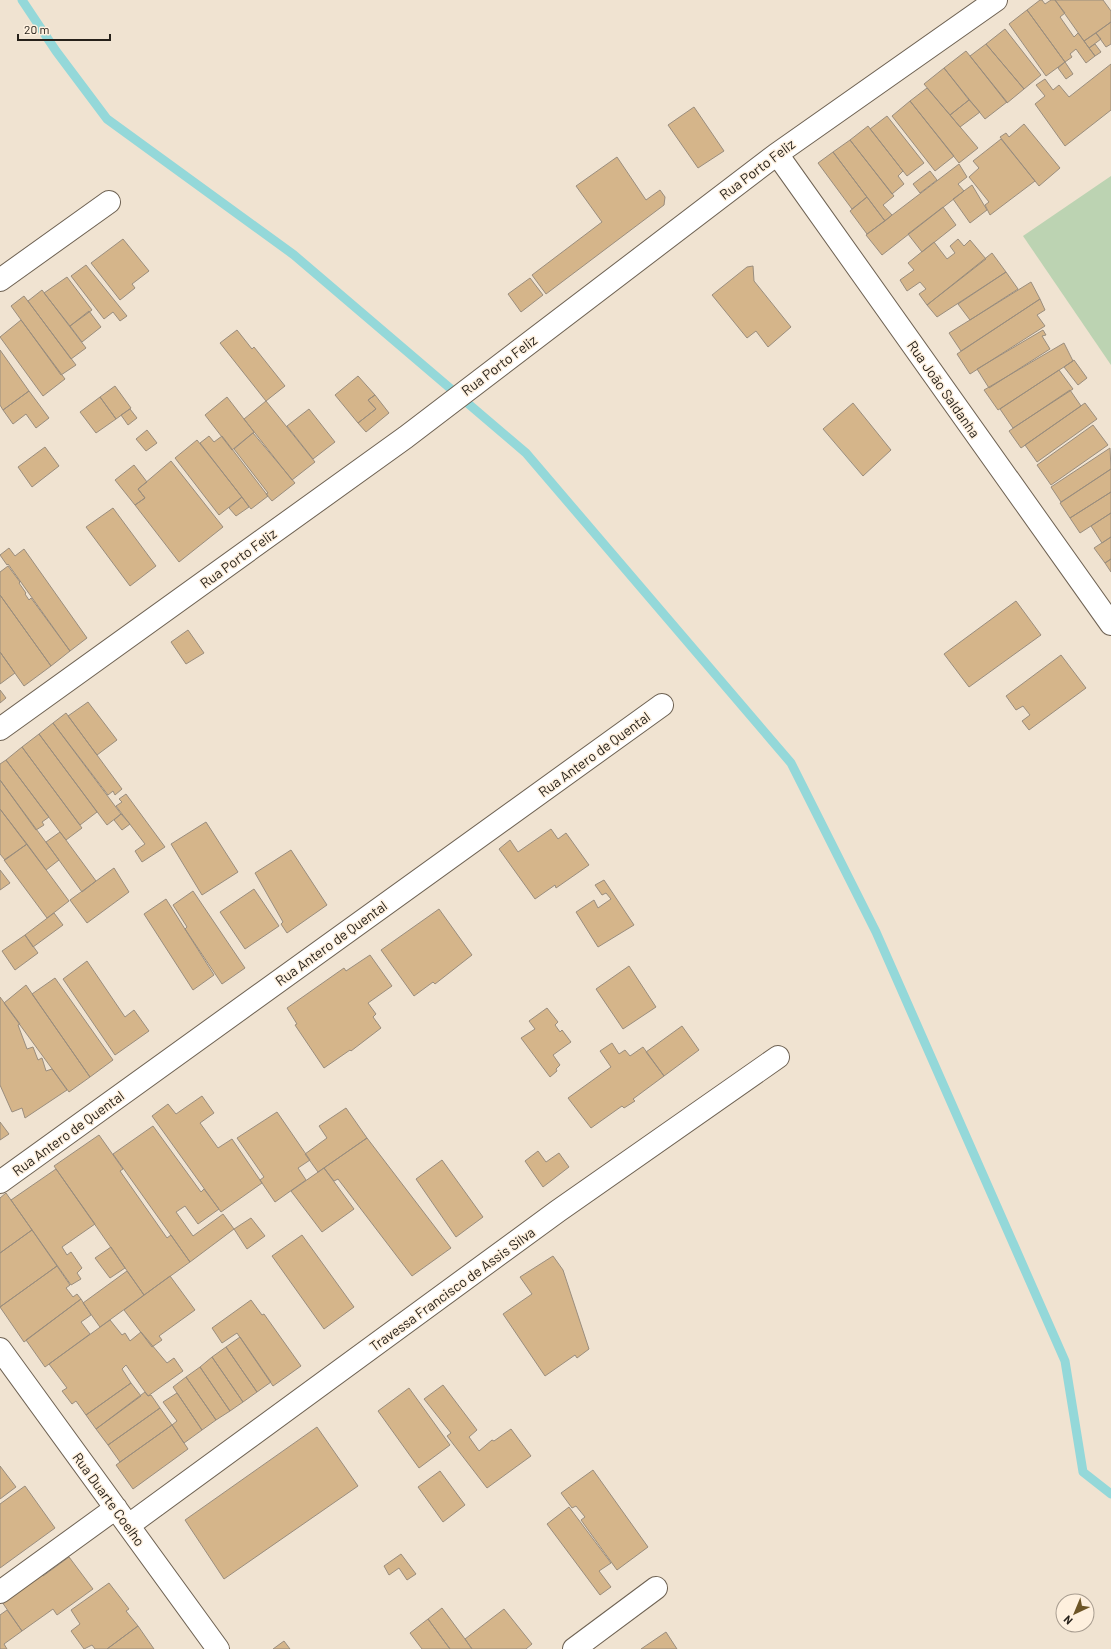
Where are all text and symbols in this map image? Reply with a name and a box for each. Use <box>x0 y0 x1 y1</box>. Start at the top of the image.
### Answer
scale bar <box>18 16 110 42</box>
text: 20 m <box>24 22 50 36</box>
street label: Rua Porto Feliz <box>716 135 798 203</box>
street label: Rua Porto Feliz <box>458 331 540 399</box>
street label: Rua João Saldanha <box>904 337 984 441</box>
street label: Rua Porto Feliz <box>197 525 279 591</box>
street label: Rua Antero de Quental <box>535 708 653 800</box>
street label: Rua Antero de Quental <box>272 897 390 989</box>
street label: Rua Antero de Quental <box>9 1087 127 1179</box>
street label: Travessa Francisco de Assis Silva <box>366 1223 538 1355</box>
street label: Rua Duarte Coelho <box>69 1449 149 1549</box>
north arrow <box>1055 1593 1095 1633</box>
text: N <box>1061 1613 1075 1628</box>

